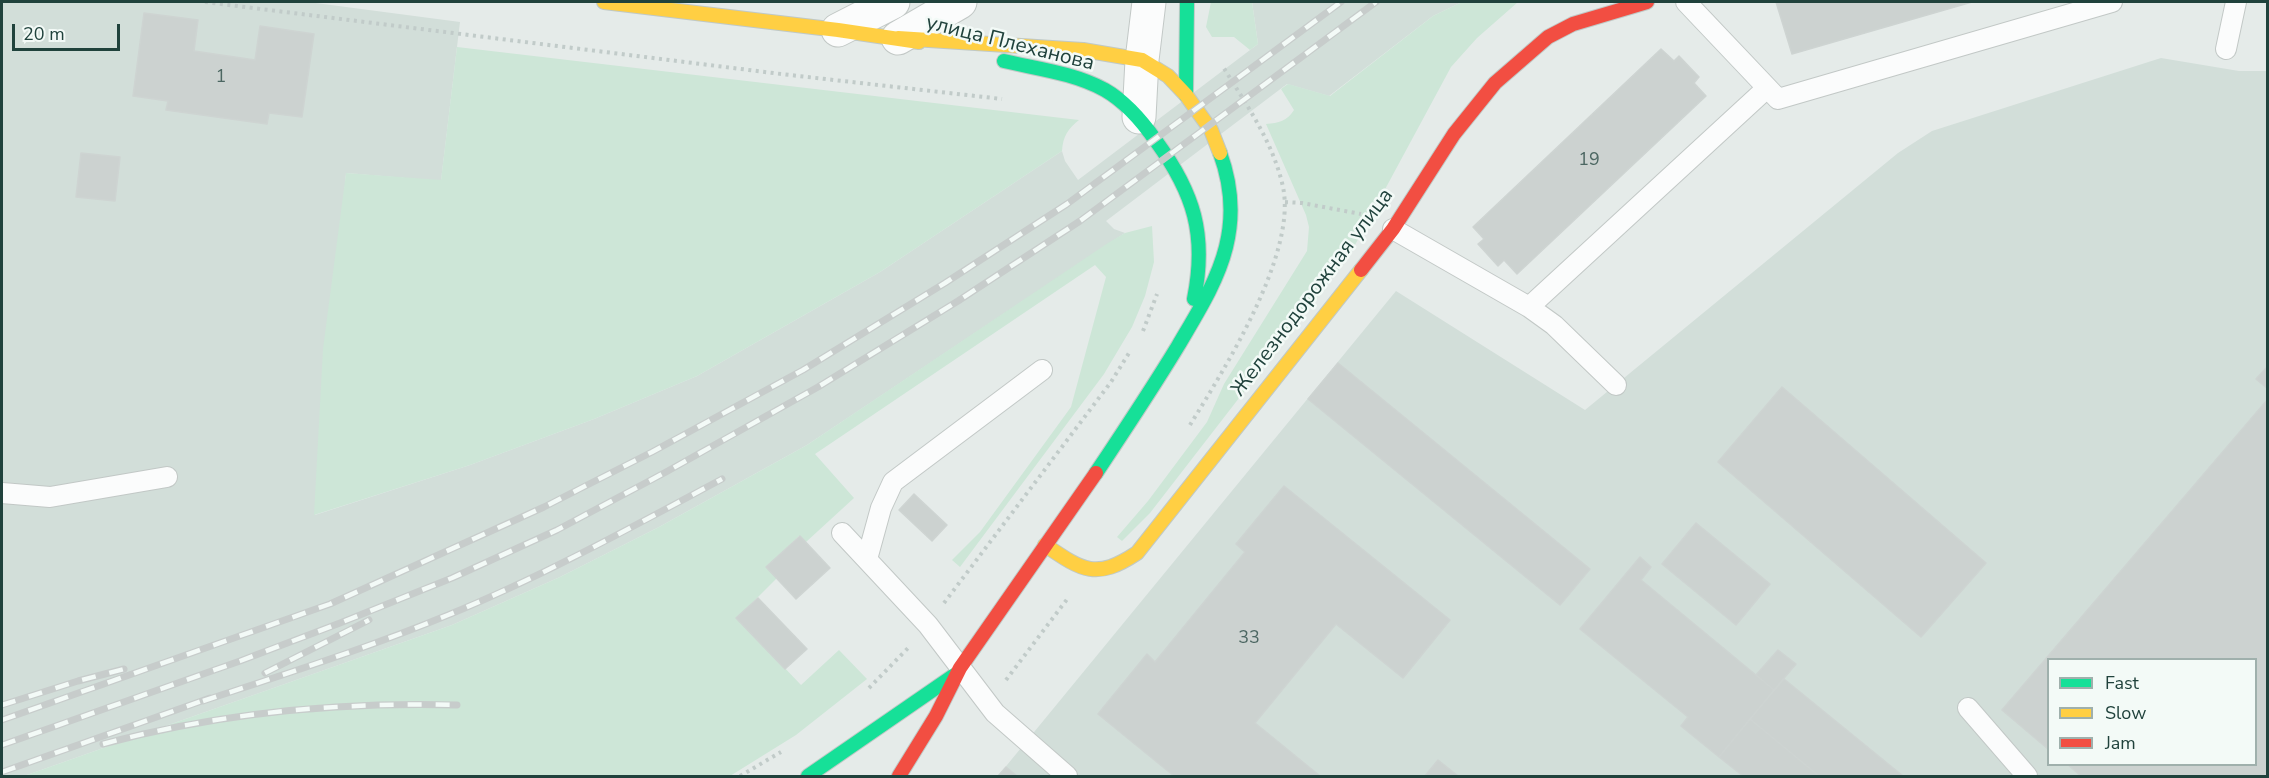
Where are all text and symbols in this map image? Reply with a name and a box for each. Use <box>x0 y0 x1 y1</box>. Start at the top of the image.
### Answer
street label: улица Плеханова <box>923 11 1097 77</box>
scale bar <box>15 12 123 50</box>
text: 20 m <box>23 22 65 46</box>
house number: 1 <box>216 67 226 89</box>
house number: 19 <box>1578 150 1600 172</box>
street label: Железнодорожная улица <box>1227 184 1399 402</box>
house number: 33 <box>1238 628 1260 650</box>
legend <box>2047 658 2257 766</box>
text: Fast <box>2105 671 2139 695</box>
text: Slow <box>2105 701 2146 725</box>
text: Jam <box>2105 731 2136 755</box>

